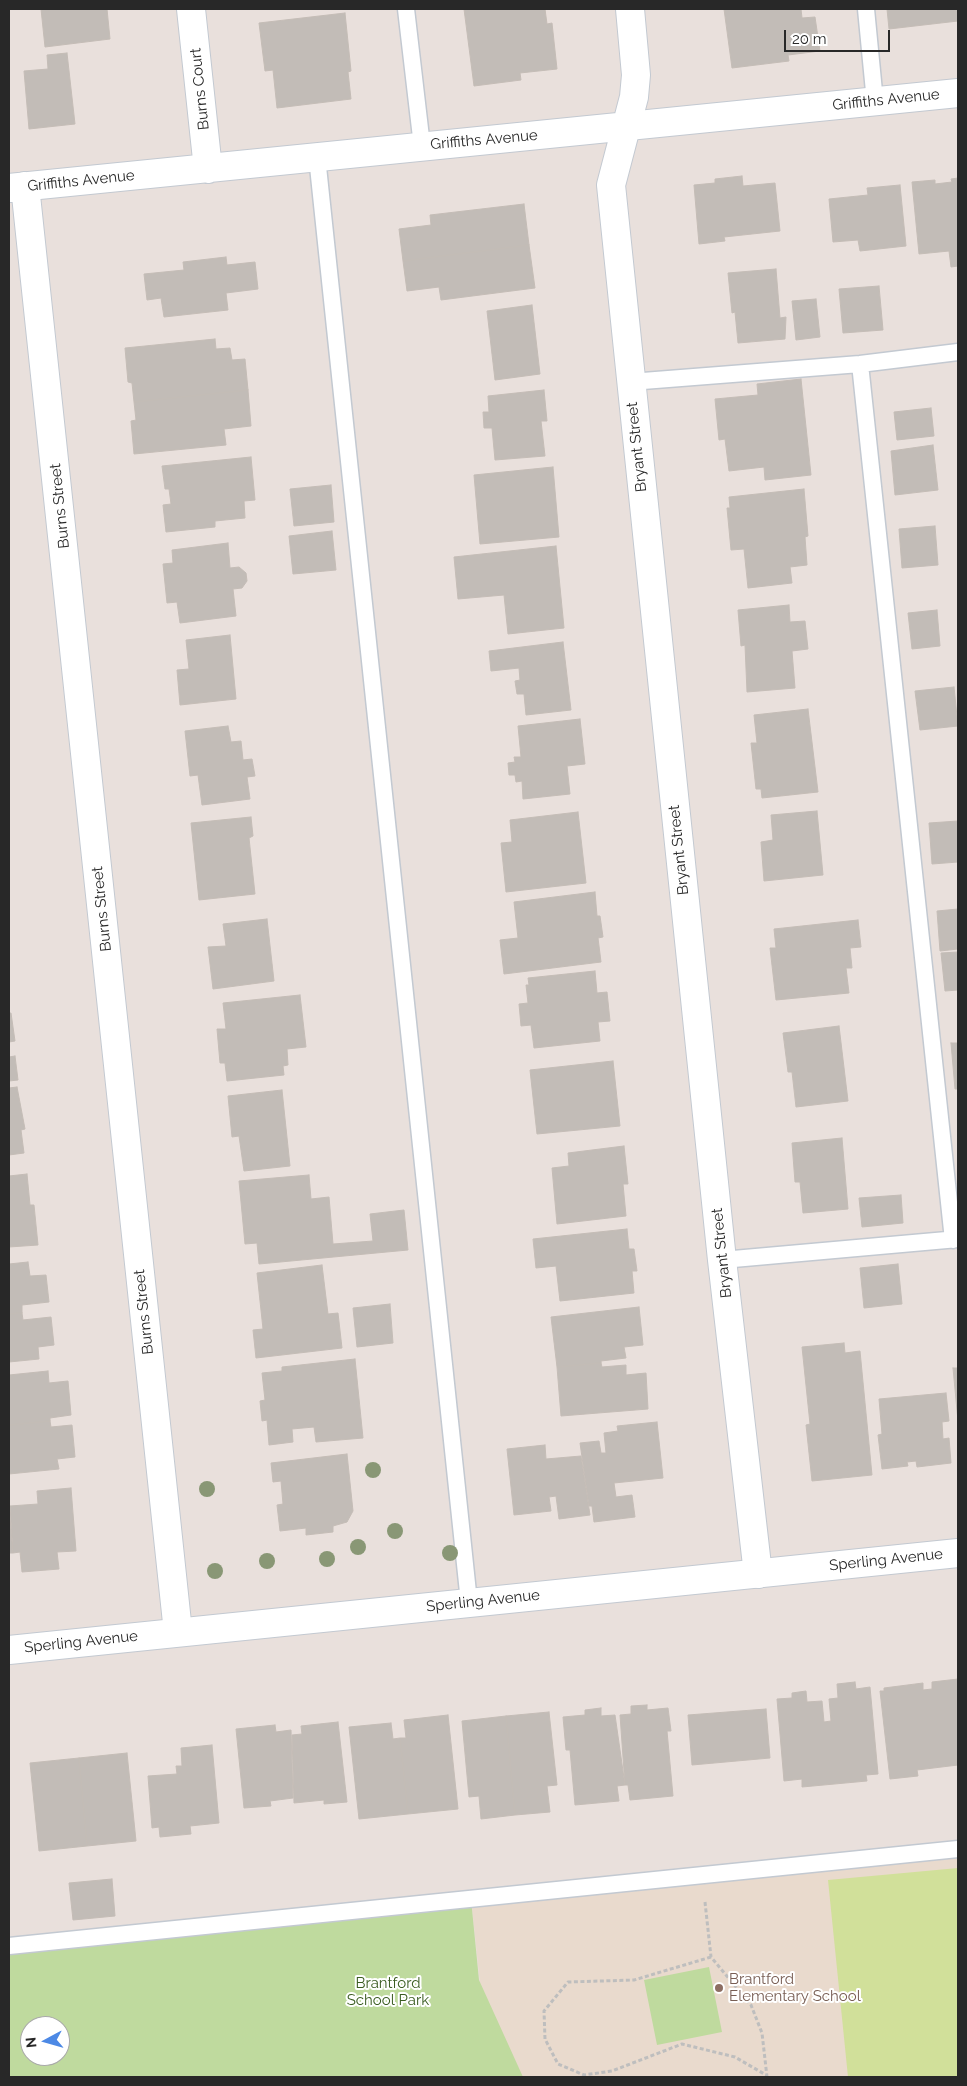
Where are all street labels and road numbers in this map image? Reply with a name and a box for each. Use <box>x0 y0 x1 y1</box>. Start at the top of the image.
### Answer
street label: Burns Court <box>187 47 213 131</box>
street label: Griffiths Avenue <box>831 85 941 115</box>
street label: Griffiths Avenue <box>430 126 538 154</box>
street label: Griffiths Avenue <box>26 166 136 196</box>
street label: Bryant Street <box>623 401 651 493</box>
street label: Burns Street <box>47 463 73 549</box>
street label: Bryant Street <box>665 804 693 896</box>
street label: Burns Street <box>89 866 115 952</box>
street label: Bryant Street <box>708 1207 736 1299</box>
street label: Burns Street <box>131 1269 157 1355</box>
street label: Sperling Avenue <box>828 1545 944 1575</box>
street label: Sperling Avenue <box>425 1586 541 1616</box>
street label: Sperling Avenue <box>23 1627 139 1657</box>

